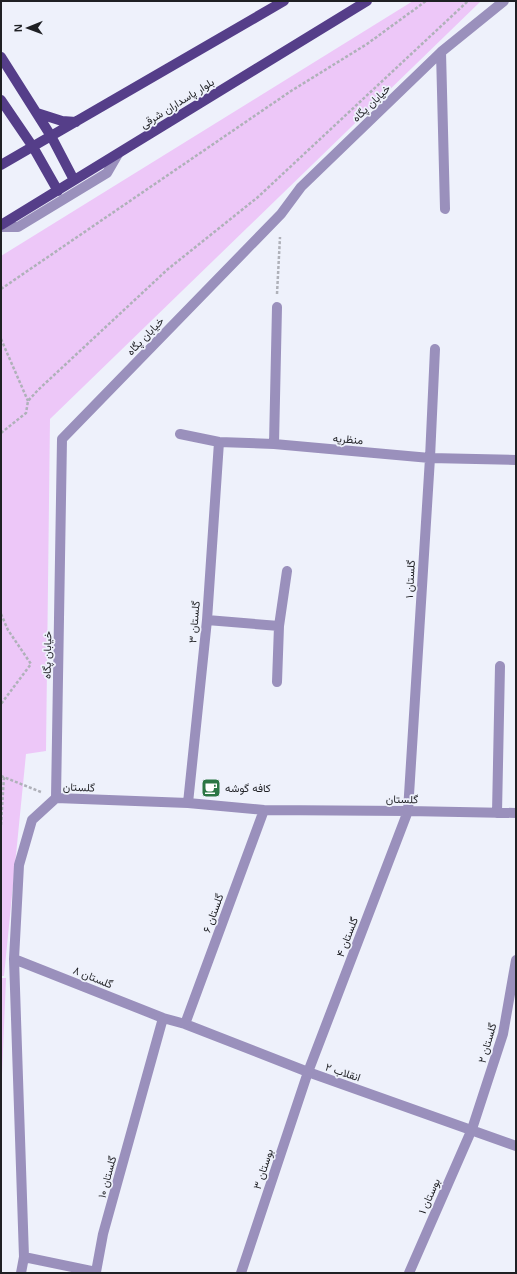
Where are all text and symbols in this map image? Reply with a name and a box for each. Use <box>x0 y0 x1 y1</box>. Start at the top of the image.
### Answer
north arrow <box>8 8 48 48</box>
text: N <box>12 24 24 32</box>
street label: بلوار پاسداران شرقی <box>138 75 217 132</box>
street label: خیابان پگاه <box>350 82 394 125</box>
street label: خیابان پگاه <box>124 315 167 359</box>
street label: منظریه <box>332 432 364 447</box>
street label: گلستان ۱ <box>403 559 417 599</box>
street label: گلستان ۳ <box>186 600 202 644</box>
street label: خیابان پگاه <box>41 631 55 679</box>
cafe icon: کافه گوشه <box>200 777 222 799</box>
street label: گلستان <box>63 780 95 794</box>
place label: کافه گوشه <box>225 782 271 795</box>
street label: گلستان <box>386 793 418 805</box>
street label: گلستان ۶ <box>200 892 226 934</box>
street label: گلستان ۴ <box>334 915 360 959</box>
street label: گلستان ۸ <box>71 964 115 990</box>
street label: گلستان ۲ <box>476 1022 498 1064</box>
street label: انقلاب ۲ <box>324 1060 362 1085</box>
street label: بوستان ۳ <box>251 1147 276 1191</box>
street label: گلستان ۱۰ <box>96 1155 118 1199</box>
street label: بوستان ۱ <box>416 1176 443 1216</box>

